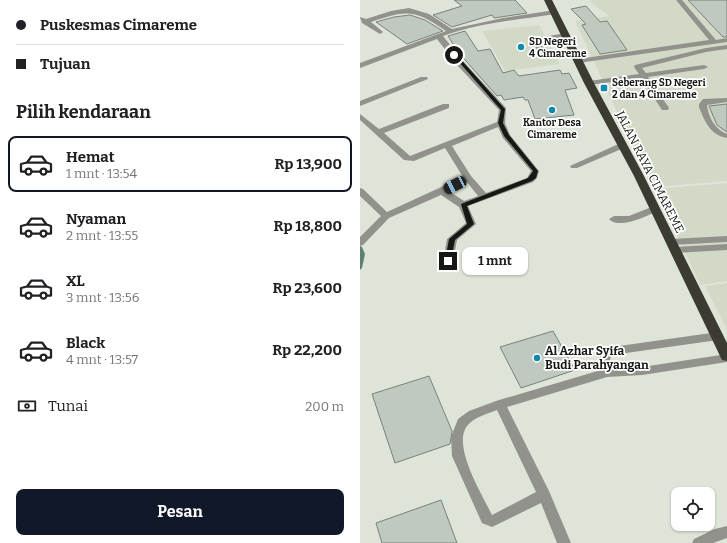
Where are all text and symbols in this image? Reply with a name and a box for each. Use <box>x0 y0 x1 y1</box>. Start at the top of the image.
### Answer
text: Puskesmas Cimareme <box>40 16 197 34</box>
place label: SD Negeri 4 Cimareme <box>529 36 587 60</box>
marker: SD Negeri 4 Cimareme <box>516 42 526 52</box>
route start <box>445 46 463 64</box>
text: Tujuan <box>40 55 90 73</box>
place label: Seberang SD Negeri 2 dan 4 Cimareme <box>612 77 706 101</box>
marker: Seberang SD Negeri 2 dan 4 Cimareme <box>599 83 609 93</box>
text: Pilih kendaraan <box>16 101 151 123</box>
marker: Kantor Desa Cimareme <box>547 105 557 115</box>
street label: JALAN RAYA CIMAREME <box>613 108 687 235</box>
place label: Kantor Desa Cimareme <box>523 117 581 141</box>
icon: car <box>18 146 54 182</box>
text: Hemat <box>66 148 115 166</box>
text: Rp 13,900 <box>274 155 342 173</box>
text: 1 mnt · 13:54 <box>66 166 137 181</box>
car <box>442 174 468 196</box>
icon: car <box>18 208 54 244</box>
text: Nyaman <box>66 210 126 228</box>
text: Rp 18,800 <box>274 217 342 235</box>
text: 2 mnt · 13:55 <box>66 228 138 243</box>
callout: 1 mnt <box>462 247 528 275</box>
route end <box>439 252 457 270</box>
text: 1 mnt <box>478 253 512 268</box>
icon: car <box>18 270 54 306</box>
text: XL <box>66 272 85 290</box>
text: Rp 23,600 <box>273 279 342 297</box>
text: 3 mnt · 13:56 <box>66 290 139 305</box>
icon: car <box>18 332 54 368</box>
text: Black <box>66 334 105 352</box>
text: Rp 22,200 <box>272 341 342 359</box>
place label: Al Azhar Syifa Budi Parahyangan <box>545 344 649 372</box>
text: 4 mnt · 13:57 <box>66 352 138 367</box>
marker: Al Azhar Syifa Budi Parahyangan <box>532 353 542 363</box>
icon: cash <box>16 395 38 417</box>
text: Tunai <box>48 397 88 415</box>
text: 200 m <box>305 399 344 414</box>
map controls <box>671 487 715 531</box>
button: locate <box>671 487 715 531</box>
button: Pesan <box>16 489 344 535</box>

